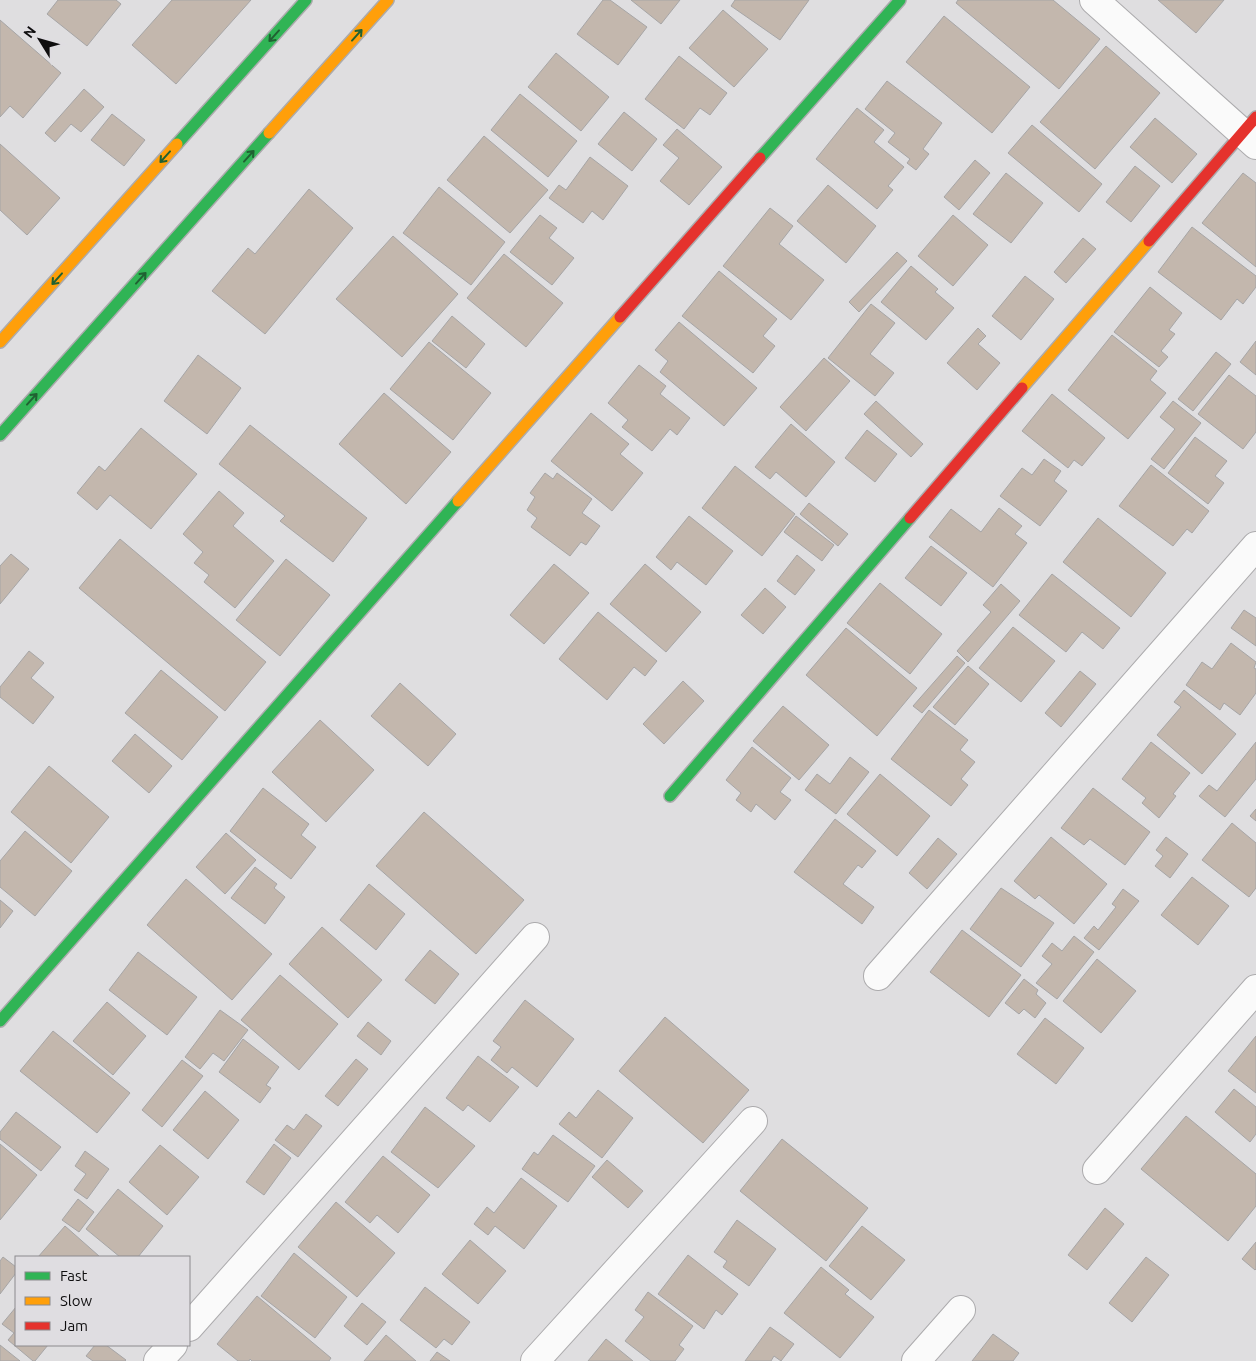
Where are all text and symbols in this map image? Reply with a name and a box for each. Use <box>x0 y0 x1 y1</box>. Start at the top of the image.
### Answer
north arrow <box>15 15 65 65</box>
text: N <box>20 23 39 41</box>
one-way arrow <box>351 29 363 42</box>
one-way arrow <box>268 30 280 43</box>
one-way arrow <box>243 150 255 163</box>
one-way arrow <box>160 151 171 164</box>
one-way arrow <box>135 271 146 284</box>
one-way arrow <box>51 272 63 285</box>
one-way arrow <box>27 393 38 406</box>
legend <box>15 1256 190 1346</box>
text: Fast <box>60 1267 88 1284</box>
text: Slow <box>60 1292 93 1309</box>
text: Jam <box>60 1317 88 1334</box>

